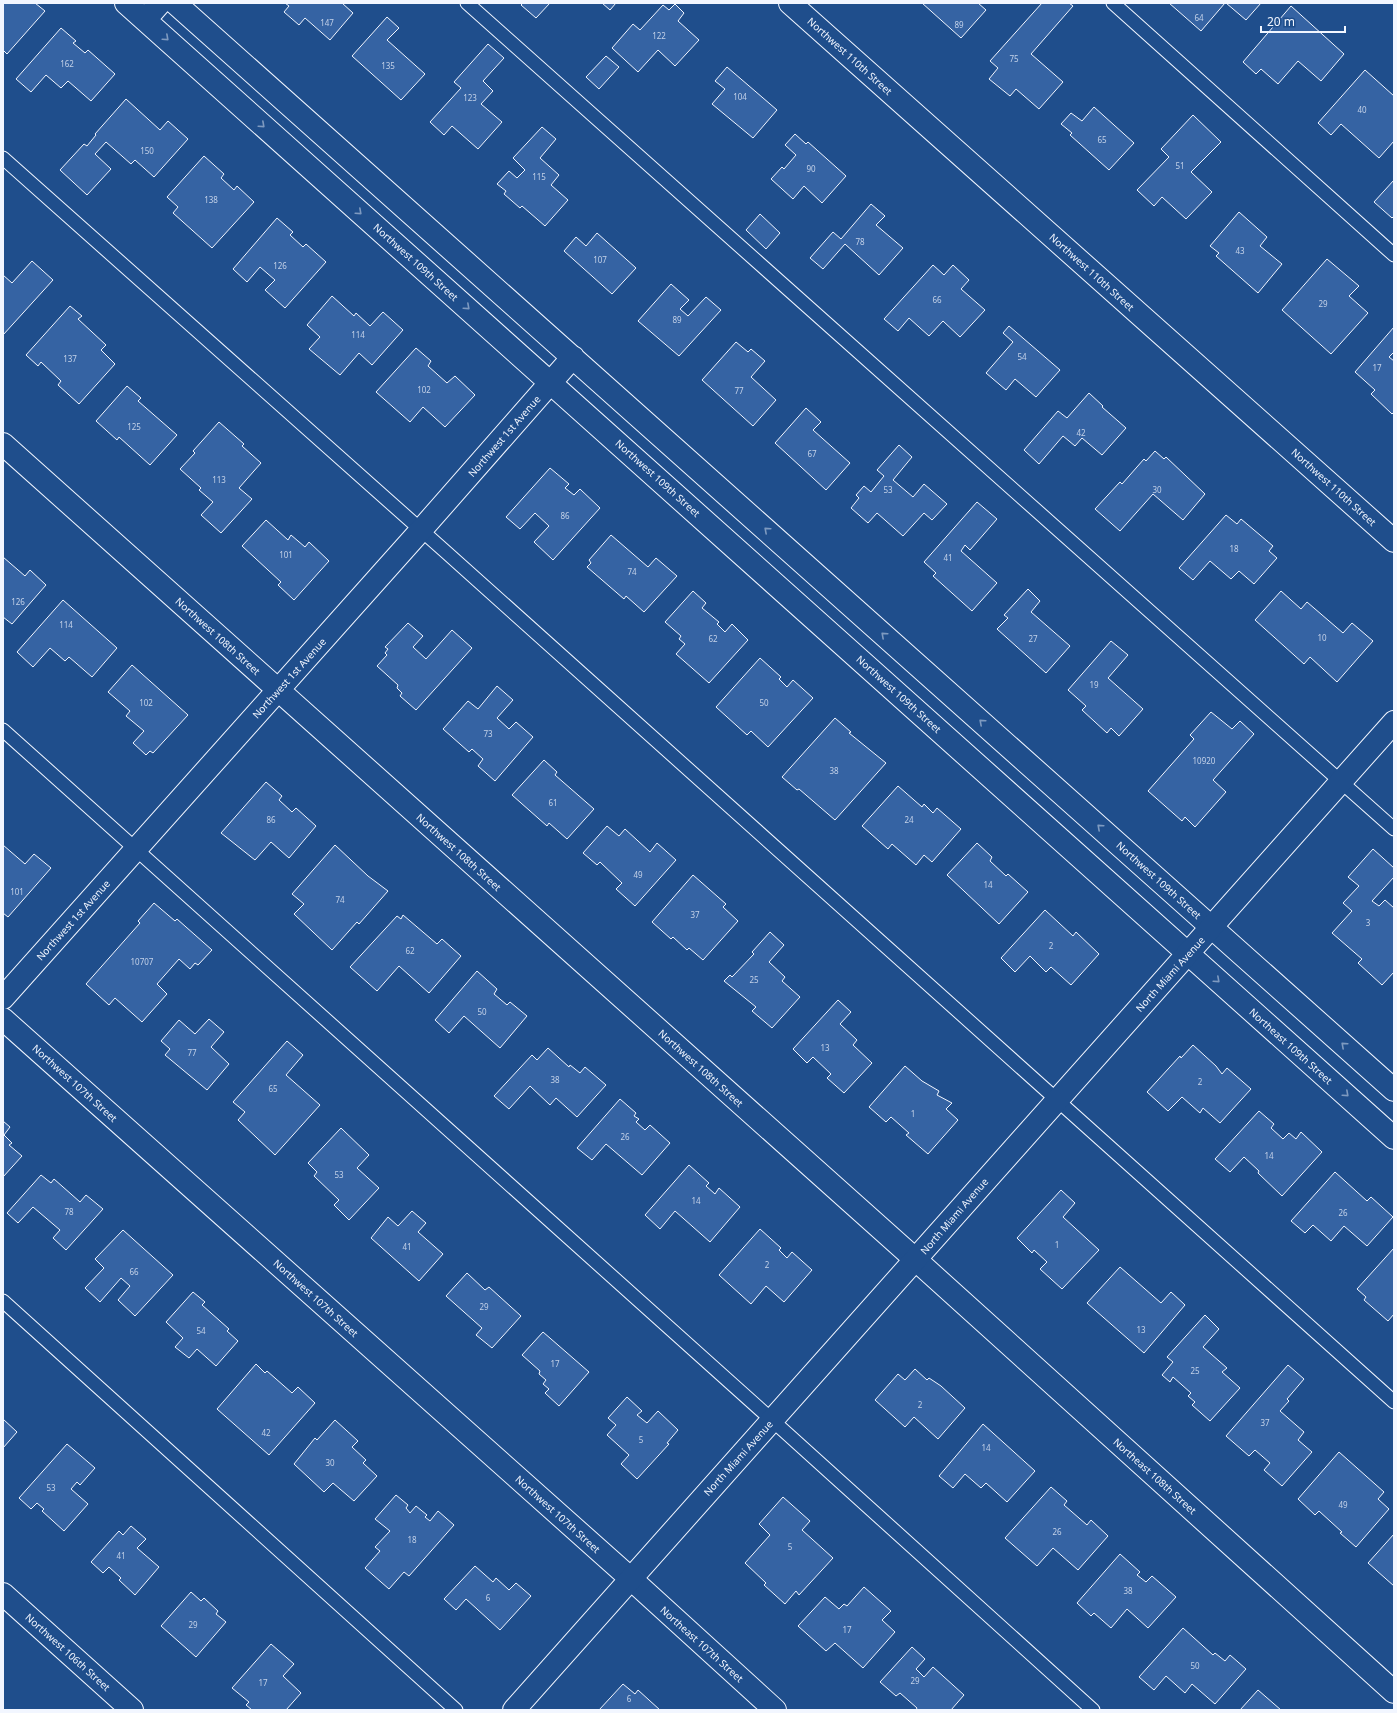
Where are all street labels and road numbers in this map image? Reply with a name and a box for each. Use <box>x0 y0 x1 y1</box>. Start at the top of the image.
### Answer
street label: Northwest 110th Street <box>805 14 896 98</box>
street label: Northwest 109th Street <box>371 220 462 304</box>
street label: Northwest 110th Street <box>1047 230 1138 314</box>
street label: Northwest 1st Avenue <box>465 392 544 480</box>
street label: Northwest 109th Street <box>613 436 704 520</box>
street label: Northwest 110th Street <box>1289 445 1380 529</box>
street label: Northwest 108th Street <box>173 594 264 678</box>
street label: Northwest 1st Avenue <box>249 634 329 721</box>
street label: Northwest 109th Street <box>854 652 945 736</box>
street label: Northwest 108th Street <box>414 810 505 894</box>
street label: Northwest 109th Street <box>1114 838 1205 922</box>
street label: Northwest 1st Avenue <box>33 876 113 963</box>
street label: North Miami Avenue <box>1132 933 1208 1015</box>
street label: Northeast 109th Street <box>1246 1005 1336 1087</box>
street label: Northwest 108th Street <box>656 1026 747 1110</box>
street label: Northwest 107th Street <box>30 1041 121 1125</box>
street label: North Miami Avenue <box>917 1175 991 1257</box>
street label: Northwest 107th Street <box>271 1256 362 1340</box>
street label: North Miami Avenue <box>700 1417 776 1499</box>
street label: Northeast 108th Street <box>1110 1435 1200 1517</box>
street label: Northwest 107th Street <box>513 1472 604 1556</box>
street label: Northeast 107th Street <box>657 1603 747 1685</box>
street label: Northwest 106th Street <box>23 1610 114 1694</box>

